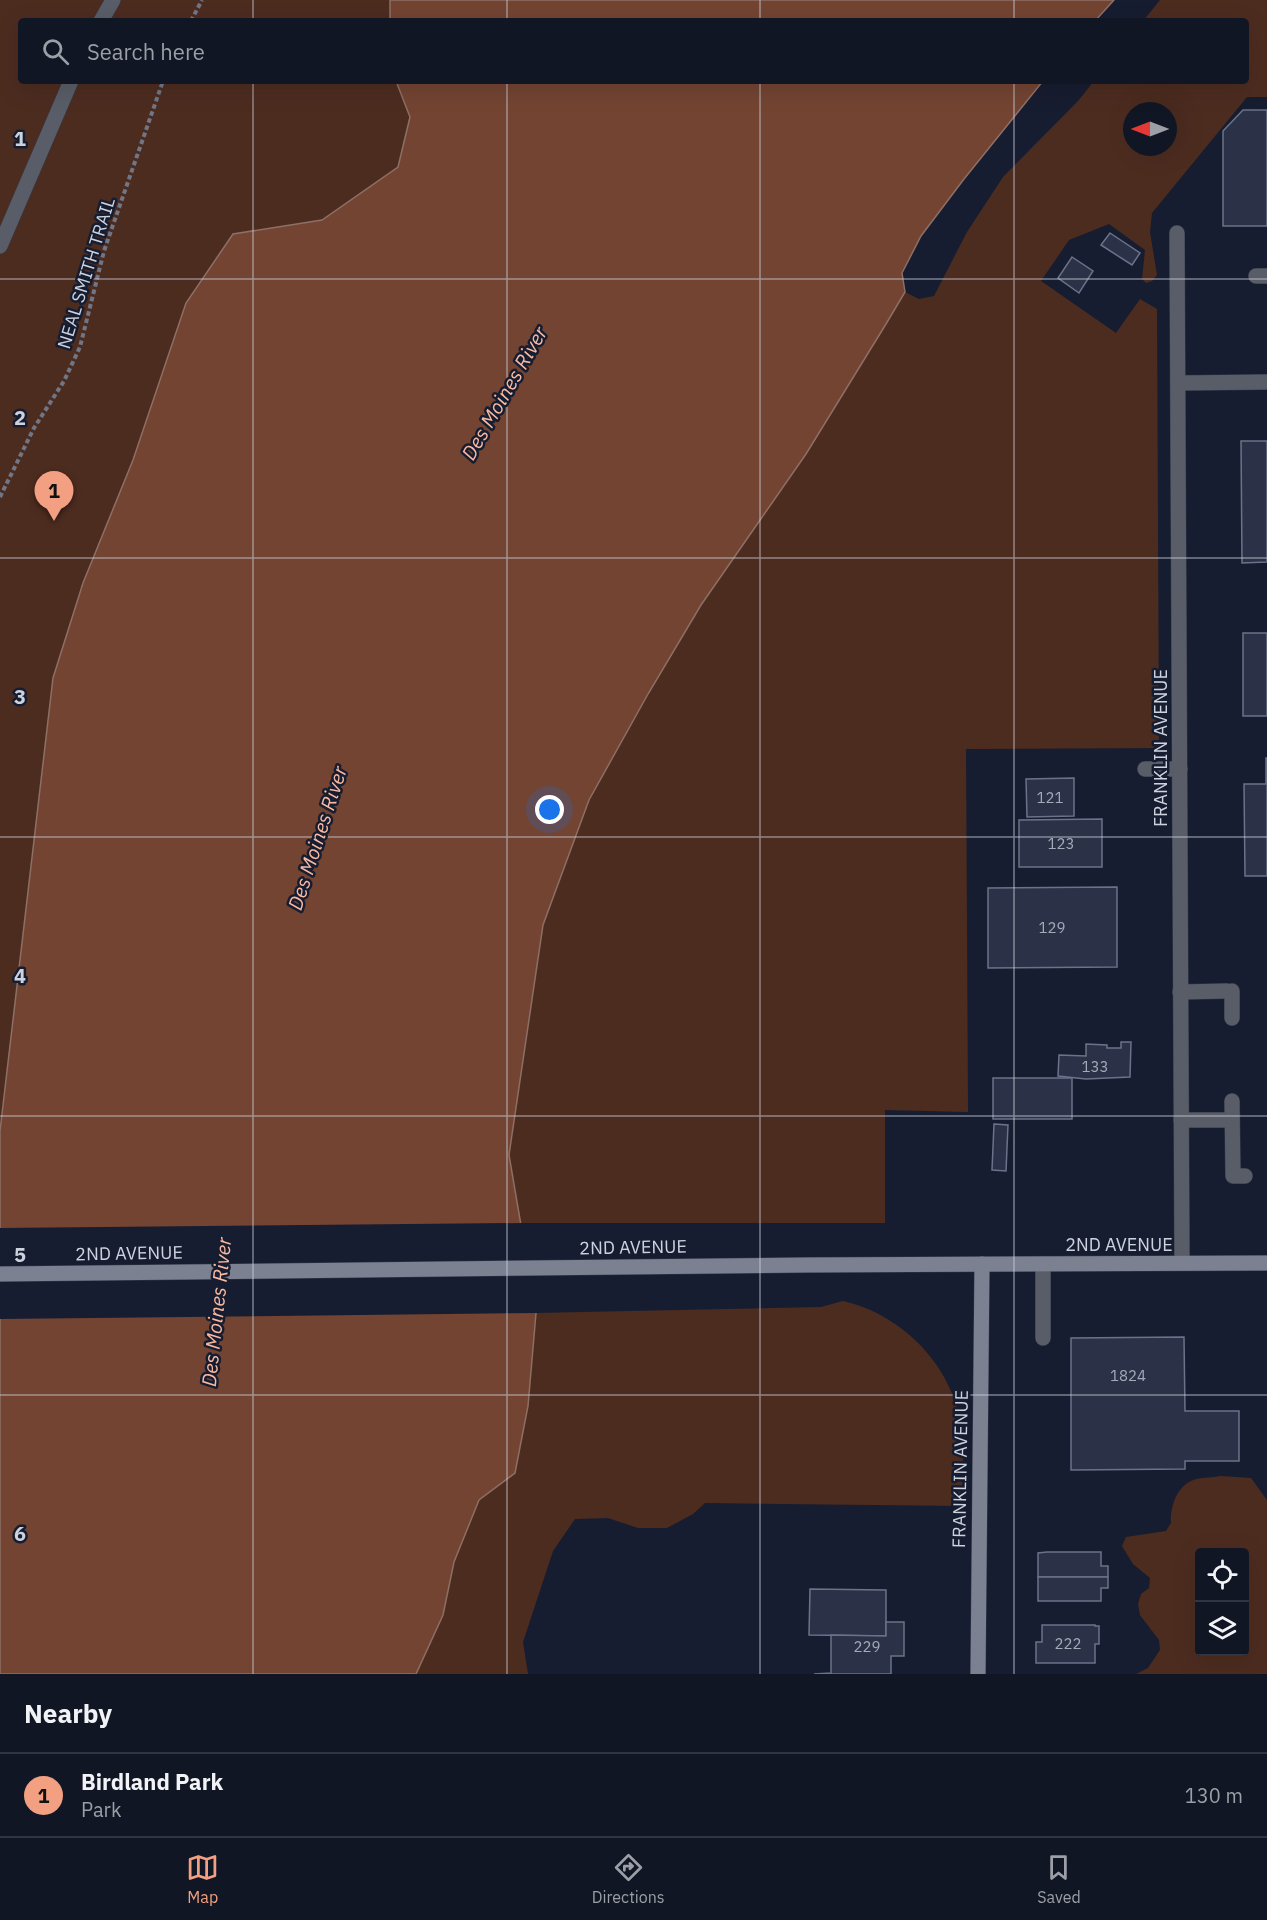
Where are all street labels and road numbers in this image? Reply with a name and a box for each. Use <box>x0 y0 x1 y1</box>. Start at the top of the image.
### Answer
street label: NEAL SMITH TRAIL <box>52 195 120 351</box>
street label: FRANKLIN AVENUE <box>1149 669 1172 827</box>
street label: 2ND AVENUE <box>1065 1233 1173 1256</box>
street label: 2ND AVENUE <box>579 1235 687 1259</box>
street label: 2ND AVENUE <box>75 1241 183 1265</box>
street label: FRANKLIN AVENUE <box>947 1390 973 1548</box>

